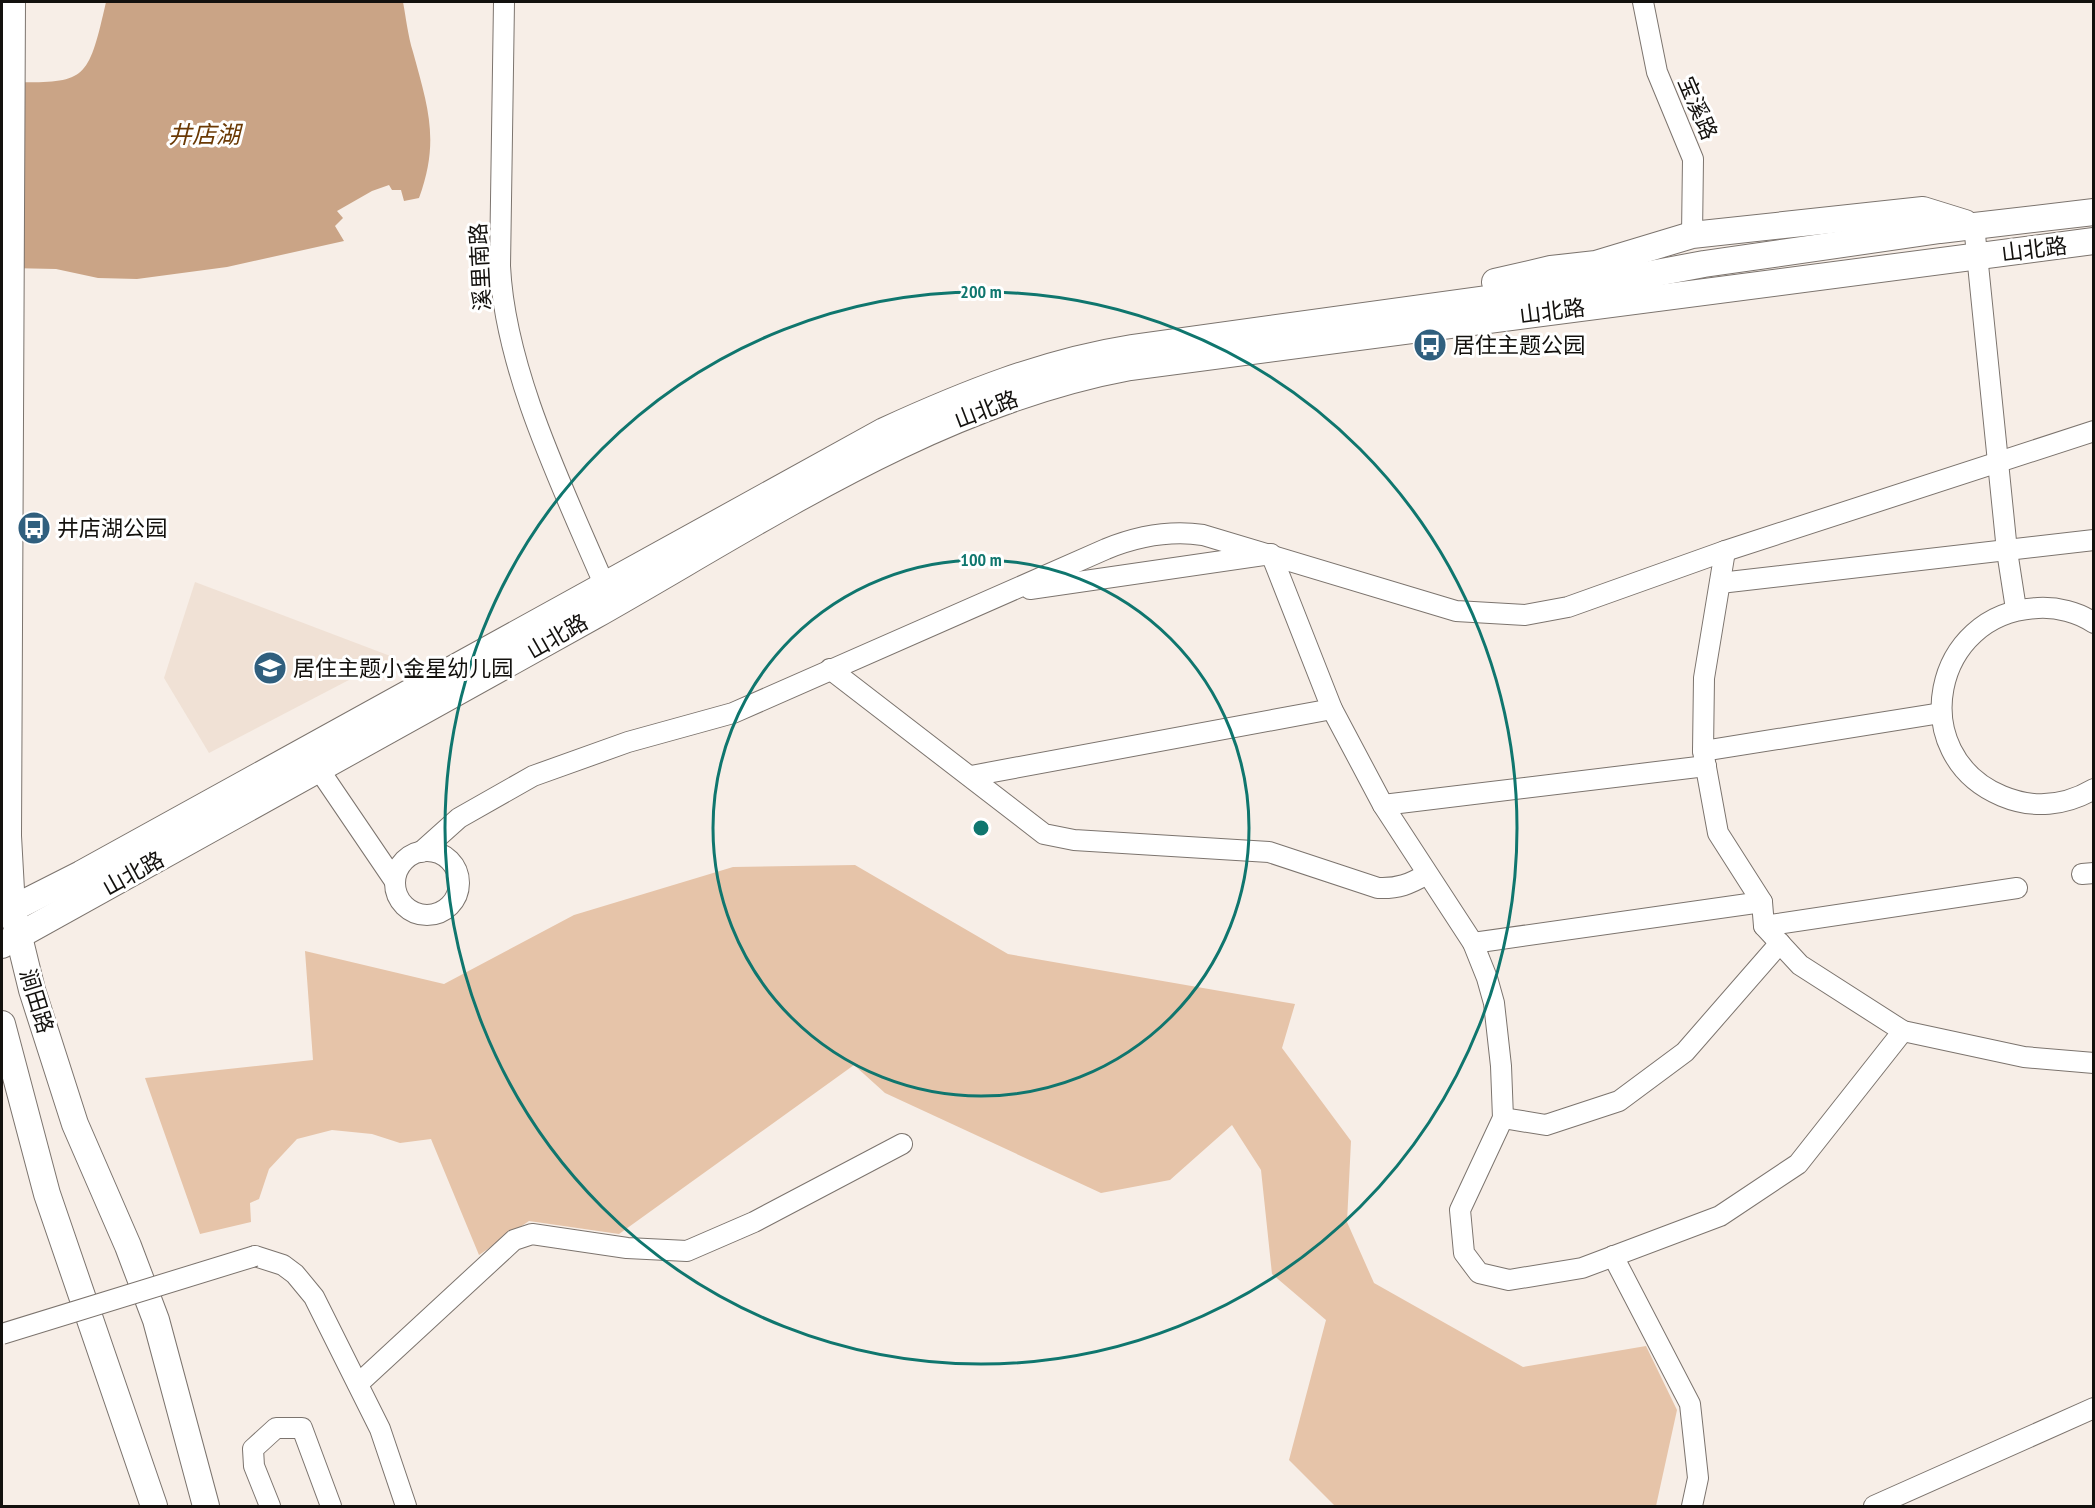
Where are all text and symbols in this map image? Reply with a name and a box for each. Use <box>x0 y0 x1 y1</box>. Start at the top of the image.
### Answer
street label: 宝溪路 <box>1672 72 1724 144</box>
water label: 井店湖 <box>168 119 244 150</box>
street label: 溪里南路 <box>464 222 496 312</box>
street label: 山北路 <box>2000 231 2068 267</box>
text: 200 m <box>960 280 1002 303</box>
street label: 山北路 <box>1518 293 1586 329</box>
bus stop icon: 居住主题公园 <box>1412 327 1448 363</box>
place label: 居住主题公园 <box>1453 331 1585 359</box>
street label: 山北路 <box>950 384 1022 434</box>
bus stop icon: 井店湖公园 <box>16 510 52 546</box>
place label: 井店湖公园 <box>57 514 167 542</box>
text: 100 m <box>960 548 1002 571</box>
street label: 山北路 <box>521 607 593 665</box>
school or university icon: 居住主题小金星幼儿园 <box>252 650 288 686</box>
place label: 居住主题小金星幼儿园 <box>293 654 513 682</box>
centre of rings <box>971 818 991 838</box>
street label: 山北路 <box>97 845 169 901</box>
street label: 涧田路 <box>14 965 60 1037</box>

